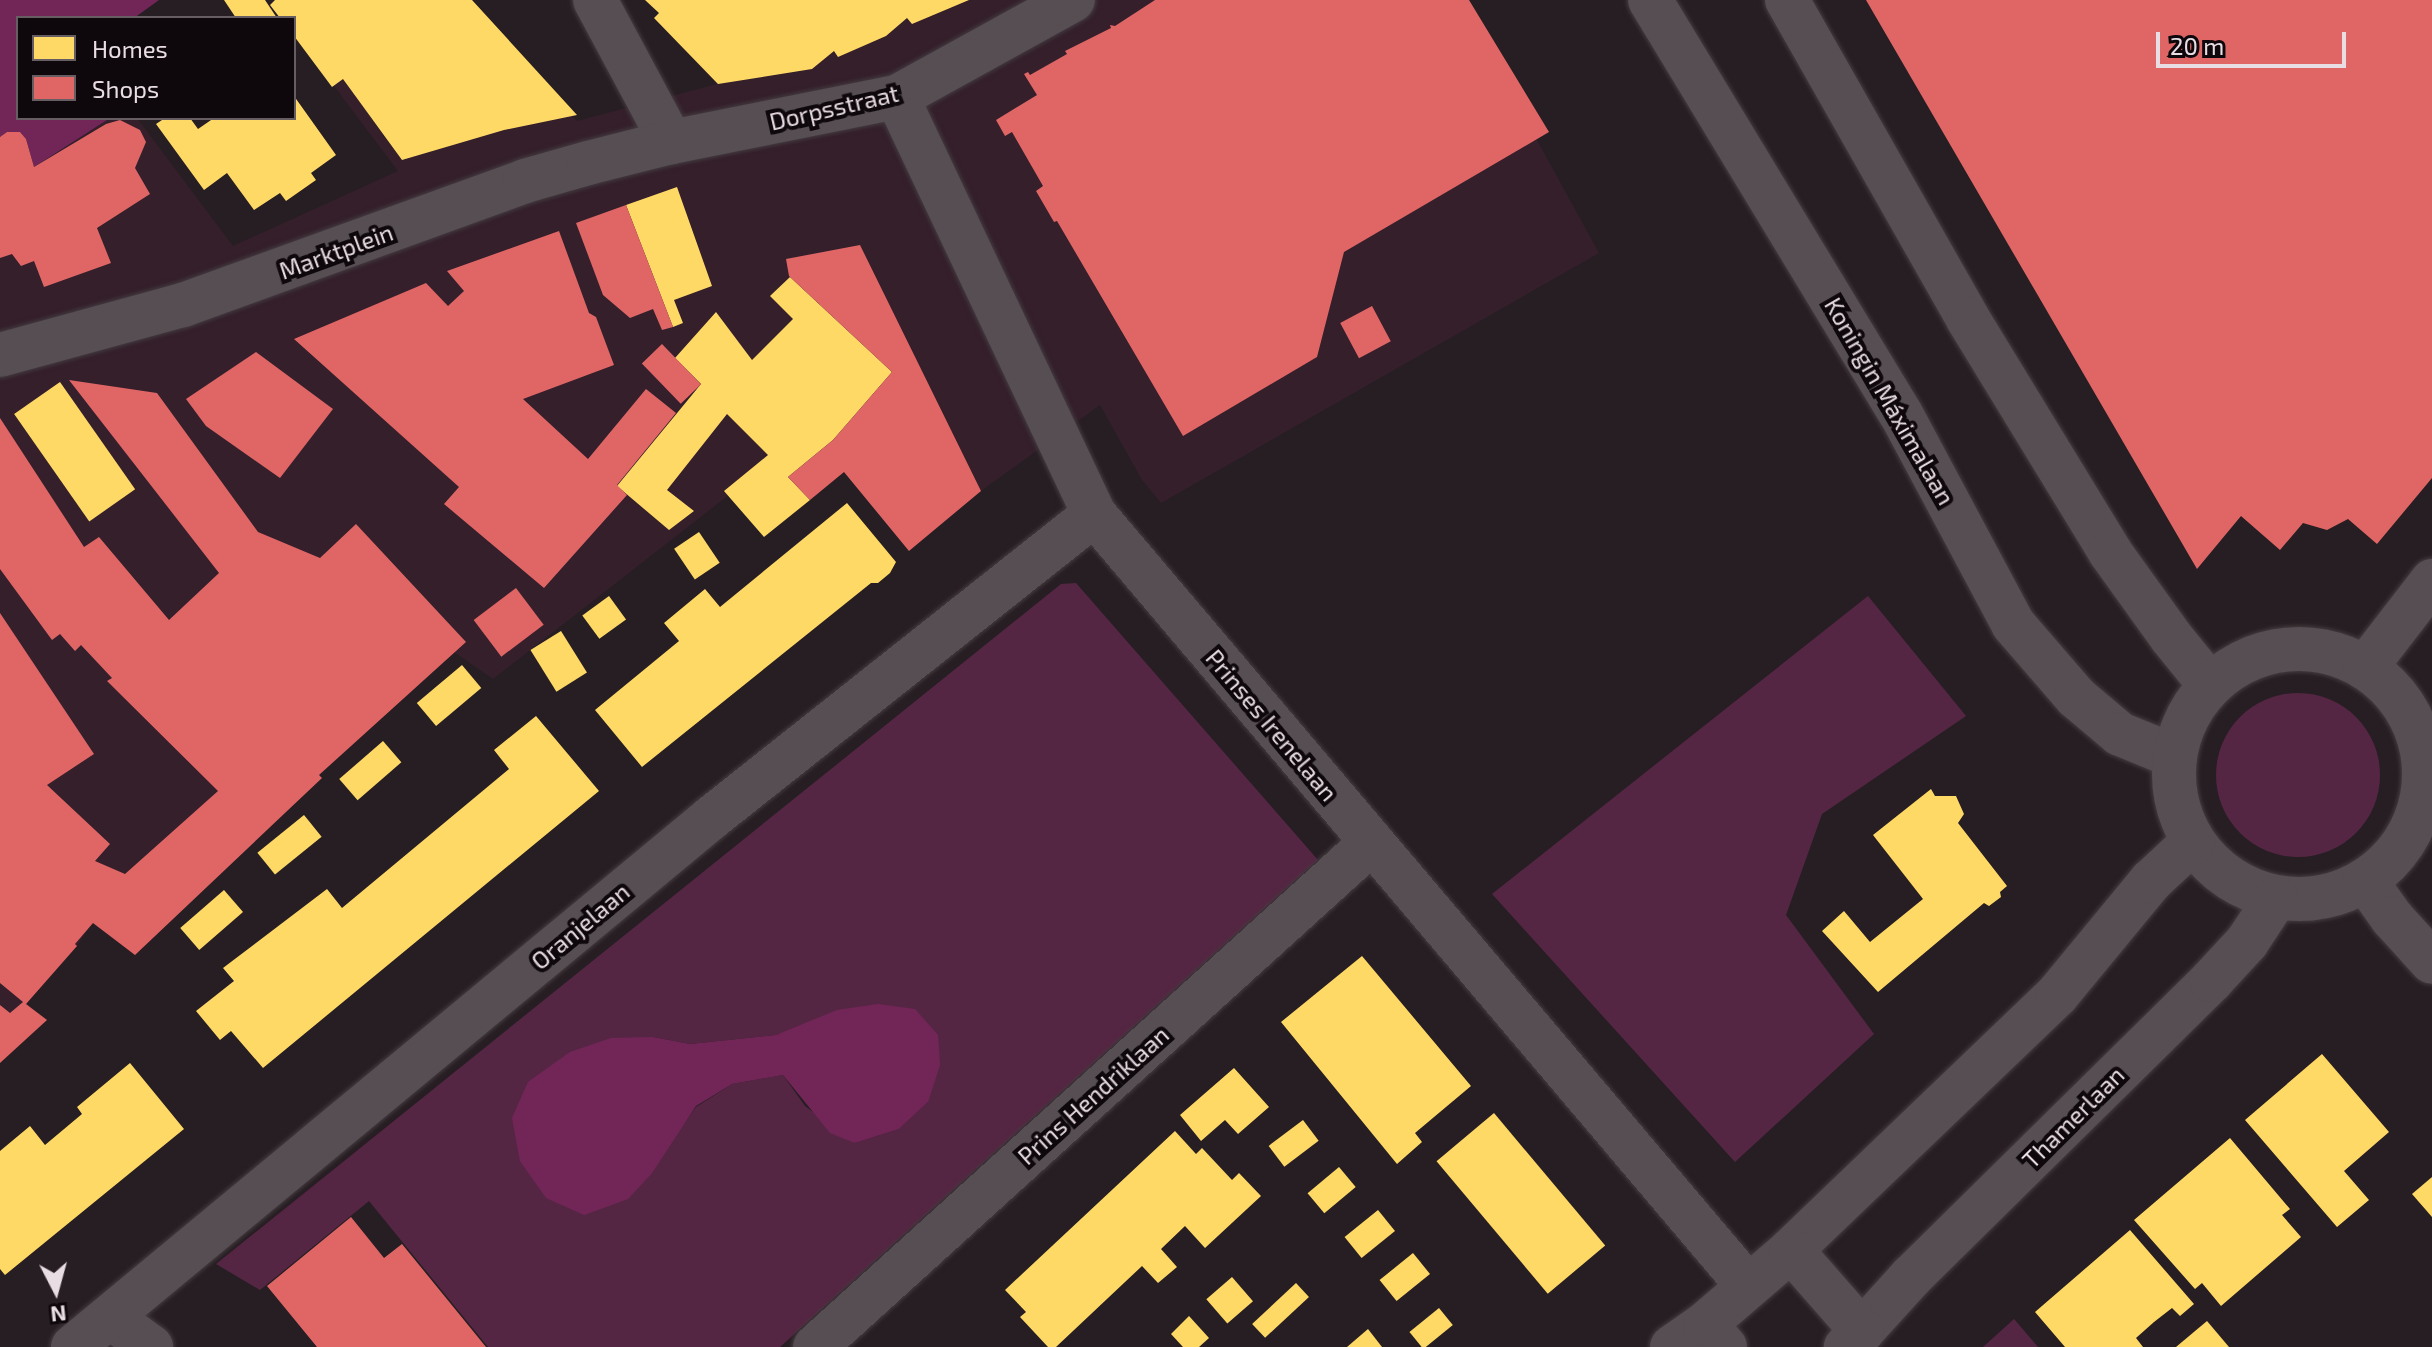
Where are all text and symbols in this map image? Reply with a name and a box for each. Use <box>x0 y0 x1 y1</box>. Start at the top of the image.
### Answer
legend <box>16 16 296 120</box>
scale bar <box>2160 16 2350 66</box>
text: 20 m <box>2170 31 2224 60</box>
text: Homes <box>92 34 168 63</box>
text: Shops <box>92 74 159 103</box>
street label: Dorpsstraat <box>767 78 901 136</box>
street label: Marktplein <box>275 217 397 285</box>
street label: Koningin Máximalaan <box>1819 292 1961 510</box>
street label: Prinses Irenelaan <box>1200 643 1344 807</box>
street label: Oranjelaan <box>525 877 635 975</box>
street label: Prins Hendriklaan <box>1012 1020 1174 1170</box>
street label: Thamerlaan <box>2016 1060 2130 1174</box>
north arrow <box>16 1251 96 1331</box>
text: N <box>49 1301 68 1329</box>

